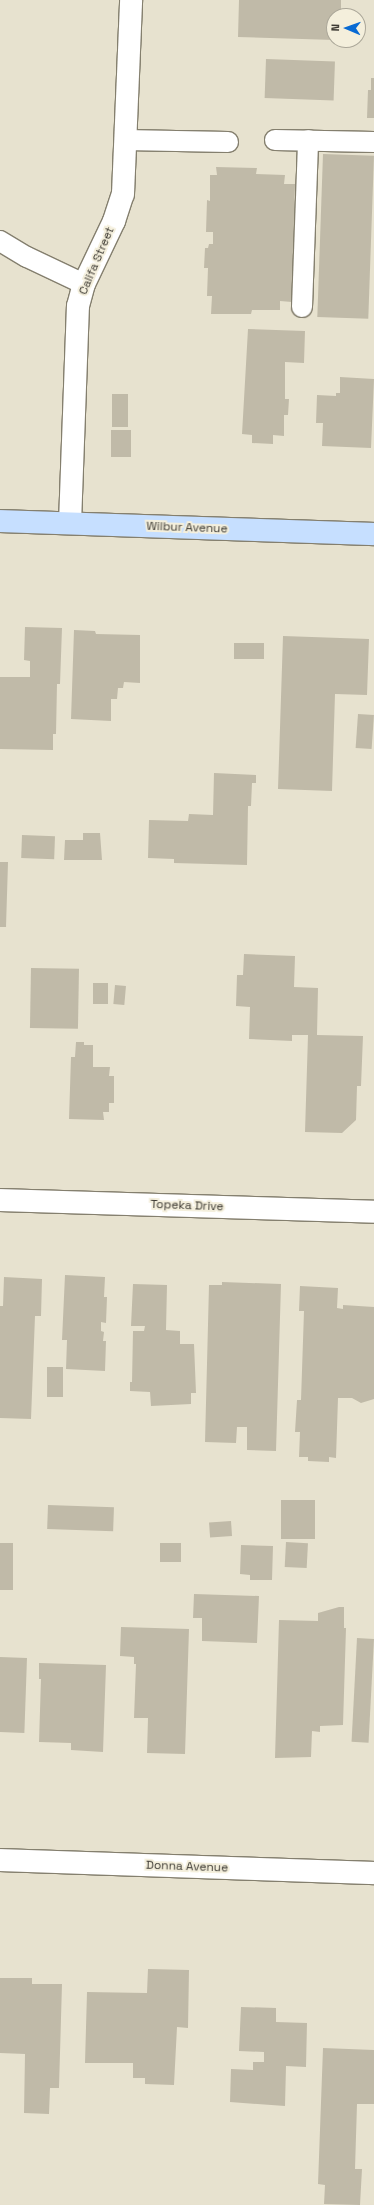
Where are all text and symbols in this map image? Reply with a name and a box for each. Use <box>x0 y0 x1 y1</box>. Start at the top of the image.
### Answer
north arrow <box>326 8 366 48</box>
text: N <box>328 24 342 32</box>
street label: Califa Street <box>76 225 118 297</box>
street label: Wilbur Avenue <box>146 519 228 537</box>
street label: Topeka Drive <box>150 1198 224 1214</box>
street label: Donna Avenue <box>146 1858 228 1876</box>

